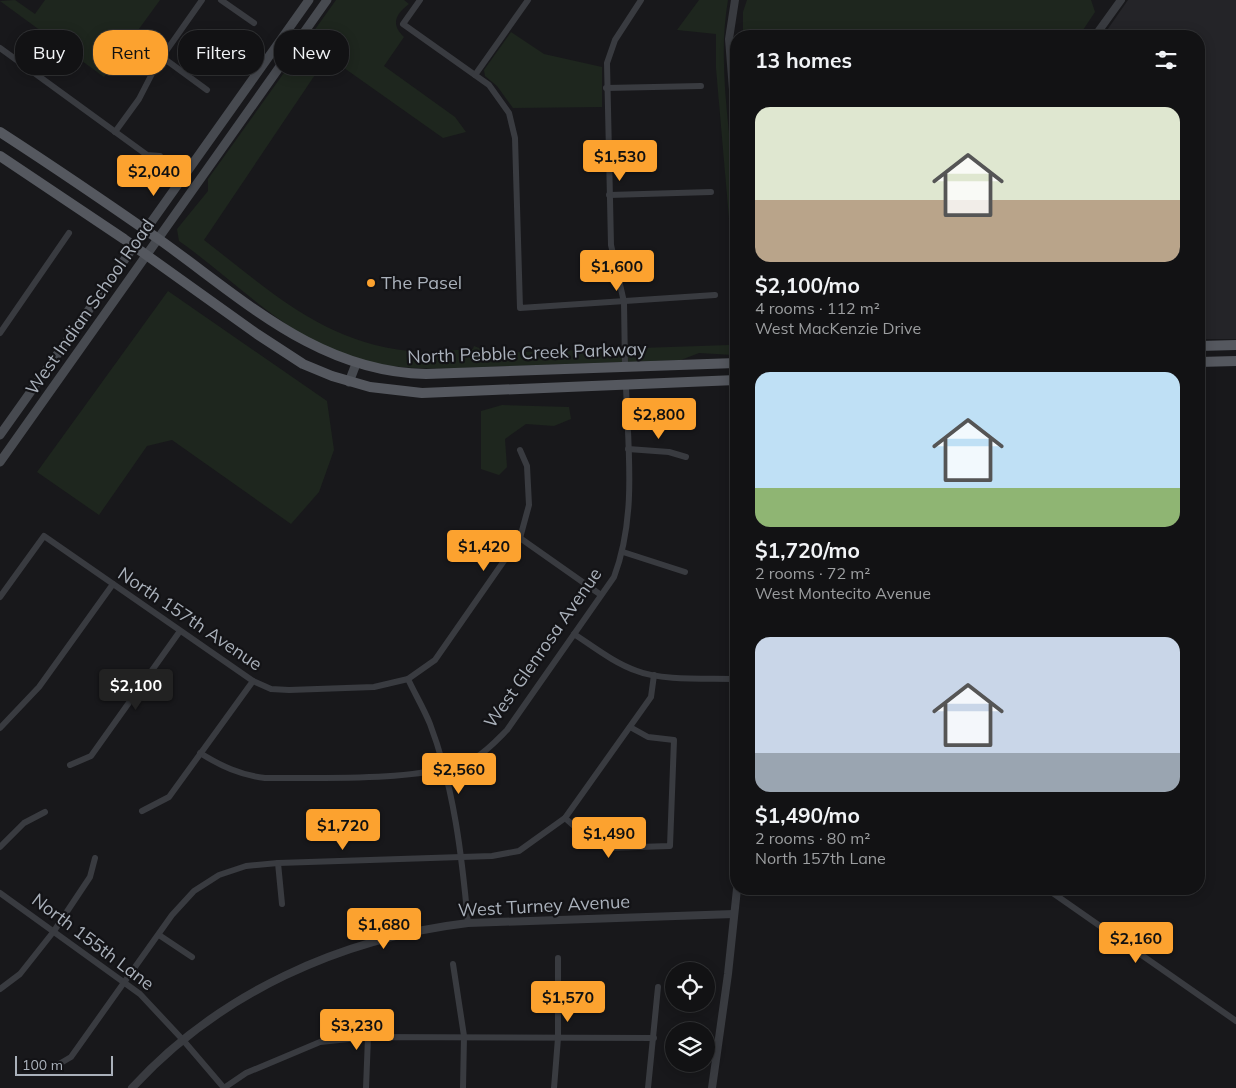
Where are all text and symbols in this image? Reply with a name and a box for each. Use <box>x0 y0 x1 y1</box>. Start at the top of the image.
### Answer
chip: Buy <box>15 30 83 75</box>
chip: Rent <box>93 30 168 75</box>
chip: Filters <box>178 30 264 75</box>
chip: New <box>274 30 349 75</box>
icon: filters <box>1152 46 1180 74</box>
text: 13 homes <box>755 47 852 73</box>
pin: $1,530 <box>579 140 661 182</box>
icon: home <box>923 140 1013 230</box>
text: $1,530 <box>594 146 646 166</box>
pin: $2,040 <box>113 154 195 197</box>
text: $2,040 <box>128 161 180 181</box>
street label: West Indian School Road <box>20 214 159 399</box>
pin: $1,600 <box>576 250 658 292</box>
text: $1,600 <box>591 256 643 276</box>
place label: The Pasel <box>381 271 462 294</box>
text: $2,100/mo <box>755 272 860 298</box>
marker: The Pasel <box>365 277 377 289</box>
text: 4 rooms · 112 m² <box>755 298 880 318</box>
text: West MacKenzie Drive <box>755 318 921 338</box>
street label: North Pebble Creek Parkway <box>407 337 647 368</box>
pin: $2,800 <box>618 398 700 440</box>
text: $2,800 <box>633 404 685 424</box>
icon: home <box>923 405 1013 495</box>
pin: $1,420 <box>443 530 525 572</box>
text: $1,420 <box>458 536 510 556</box>
text: $1,720/mo <box>755 537 860 563</box>
street label: North 157th Avenue <box>114 562 267 675</box>
street label: West Glenrosa Avenue <box>479 563 607 732</box>
text: 2 rooms · 72 m² <box>755 563 870 583</box>
text: West Montecito Avenue <box>755 583 931 603</box>
pin: $2,100 <box>95 668 177 711</box>
icon: home <box>923 670 1013 760</box>
text: $2,100 <box>110 675 162 695</box>
pin: $2,560 <box>418 752 500 795</box>
text: $2,560 <box>433 759 485 779</box>
text: $1,490/mo <box>755 802 860 828</box>
pin: $1,720 <box>302 808 384 851</box>
text: $1,720 <box>317 815 369 835</box>
pin: $1,490 <box>568 816 650 859</box>
text: $1,490 <box>583 823 635 843</box>
text: 2 rooms · 80 m² <box>755 828 870 848</box>
text: North 157th Lane <box>755 848 886 868</box>
street label: North 155th Lane <box>28 888 159 995</box>
street label: West Turney Avenue <box>457 890 631 921</box>
pin: $1,680 <box>343 908 425 950</box>
text: $1,680 <box>358 914 410 934</box>
pin: $2,160 <box>1095 922 1177 964</box>
text: $2,160 <box>1110 928 1162 948</box>
map controls <box>665 962 715 1072</box>
button: locate <box>665 962 715 1012</box>
pin: $1,570 <box>527 980 609 1023</box>
text: $1,570 <box>542 987 594 1007</box>
pin: $3,230 <box>316 1008 398 1051</box>
text: $3,230 <box>331 1015 383 1035</box>
button: layers <box>665 1022 715 1072</box>
scale bar <box>15 1053 112 1076</box>
text: 100 m <box>22 1056 63 1074</box>

